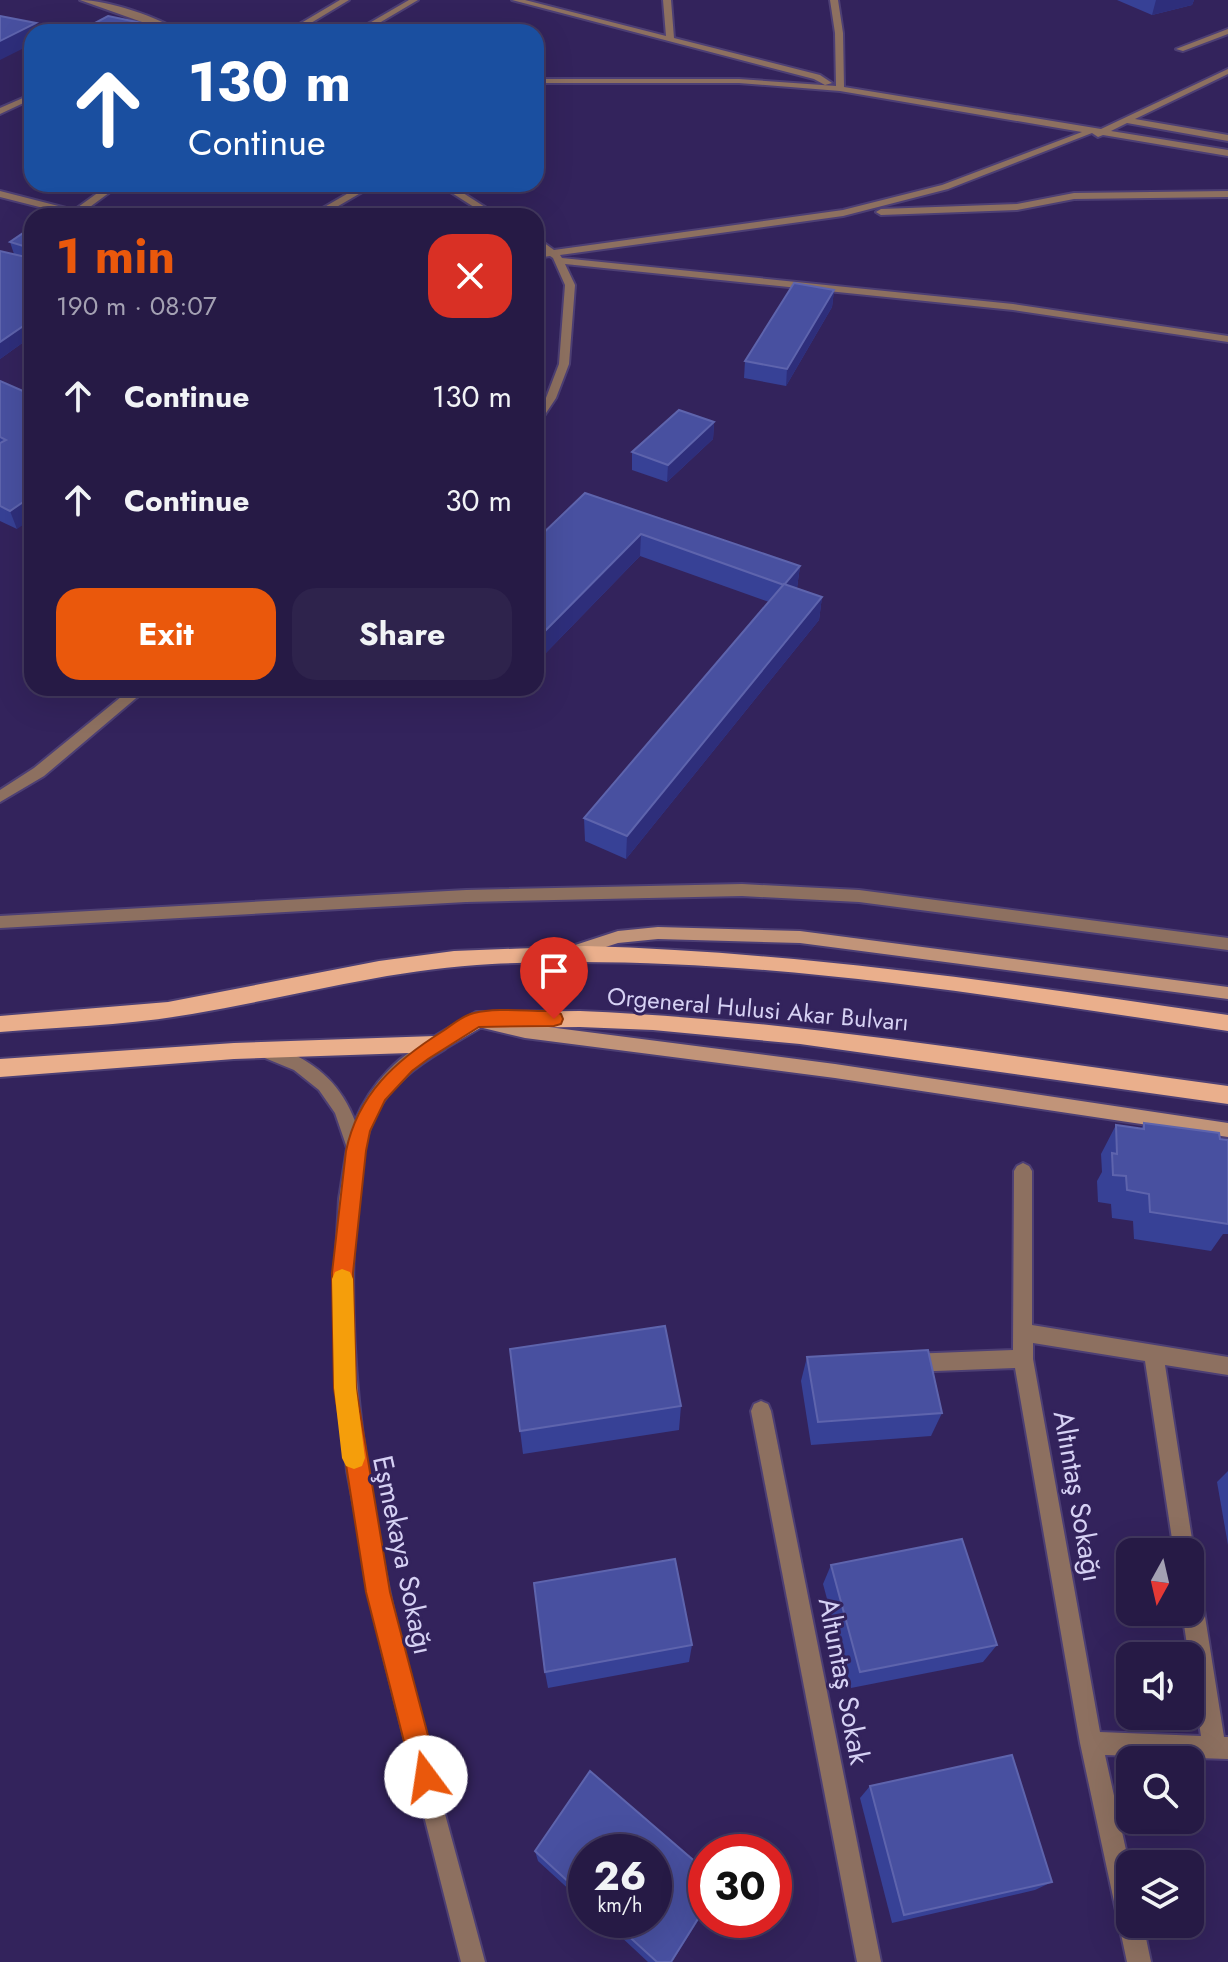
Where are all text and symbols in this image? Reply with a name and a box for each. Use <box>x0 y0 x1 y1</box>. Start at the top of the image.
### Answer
text: 130 m <box>188 41 351 122</box>
icon: ahead <box>56 56 160 160</box>
text: Continue <box>188 116 326 168</box>
text: 1 min <box>56 222 175 291</box>
button: close <box>428 234 512 318</box>
text: 190 m · 08:07 <box>56 287 217 325</box>
icon: ahead <box>56 374 100 418</box>
text: Continue <box>124 375 250 418</box>
text: 130 m <box>432 375 512 418</box>
icon: ahead <box>56 478 100 522</box>
text: Continue <box>124 479 250 522</box>
text: 30 m <box>445 479 512 522</box>
button: Exit <box>56 588 276 680</box>
button: Share <box>292 588 512 680</box>
pin <box>520 937 588 1019</box>
icon: arrive <box>532 949 576 993</box>
street label: Orgeneral Hulusi Akar Bulvarı <box>606 978 910 1040</box>
street label: Altıntaş Sokağı <box>1043 1407 1113 1585</box>
street label: Eşmekaya Sokağı <box>362 1452 444 1658</box>
north arrow <box>1116 1538 1204 1626</box>
map controls <box>1116 1538 1204 1938</box>
street label: Altuntaş Sokak <box>808 1594 880 1769</box>
button: sound <box>1116 1642 1204 1730</box>
position arrow <box>384 1735 468 1819</box>
button: search <box>1116 1746 1204 1834</box>
speed limit sign: 30 <box>688 1834 792 1938</box>
text: 26 <box>594 1847 647 1905</box>
button: layers <box>1116 1850 1204 1938</box>
text: km/h <box>597 1891 643 1920</box>

